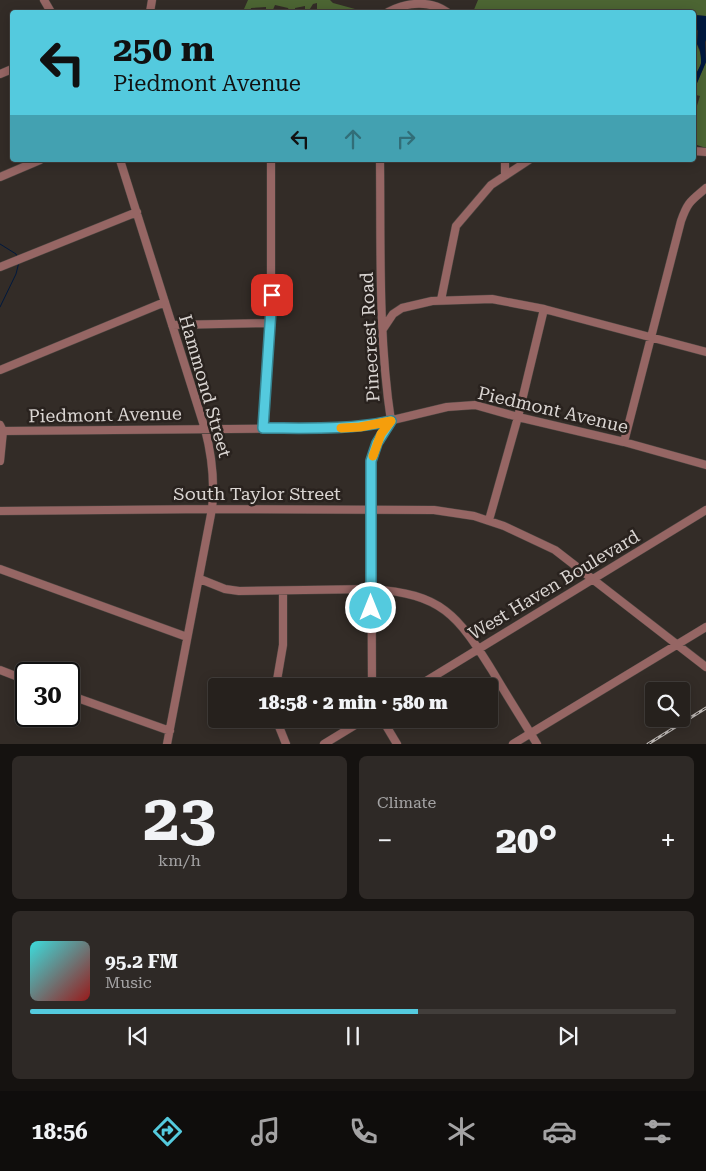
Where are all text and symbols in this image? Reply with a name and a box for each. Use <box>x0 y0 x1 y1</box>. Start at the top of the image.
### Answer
text: 250 m <box>113 29 214 70</box>
icon: left <box>30 30 95 95</box>
text: Piedmont Avenue <box>113 71 301 96</box>
icon: left <box>286 125 314 153</box>
icon: ahead <box>339 125 367 153</box>
icon: right <box>392 125 420 153</box>
street label: Pinecrest Road <box>356 271 383 403</box>
pin <box>251 274 293 316</box>
icon: arrive <box>258 281 286 309</box>
street label: Hammond Street <box>175 312 236 460</box>
street label: Piedmont Avenue <box>476 382 630 437</box>
street label: Piedmont Avenue <box>28 403 182 426</box>
street label: South Taylor Street <box>173 483 341 504</box>
street label: West Haven Boulevard <box>464 525 643 644</box>
position arrow <box>344 581 396 633</box>
speed limit sign: 30 <box>15 662 80 727</box>
map controls <box>645 682 690 727</box>
button: search <box>645 682 690 727</box>
text: 18:58 · 2 min · 580 m <box>258 691 448 714</box>
text: 23 <box>143 780 216 856</box>
text: Climate <box>377 793 436 812</box>
text: 20° <box>496 818 557 862</box>
text: − <box>377 824 393 857</box>
text: + <box>660 824 676 857</box>
text: km/h <box>158 851 201 870</box>
text: 95.2 FM <box>105 950 178 973</box>
text: Music <box>105 973 152 992</box>
icon: previous <box>124 1022 152 1050</box>
icon: pause <box>339 1022 367 1050</box>
icon: next <box>554 1022 582 1050</box>
icon: directions <box>150 1114 185 1149</box>
icon: music <box>248 1114 283 1149</box>
icon: phone <box>346 1114 381 1149</box>
icon: climate <box>444 1114 479 1149</box>
icon: car <box>542 1114 577 1149</box>
icon: filters <box>640 1114 675 1149</box>
text: 18:56 <box>31 1119 88 1144</box>

